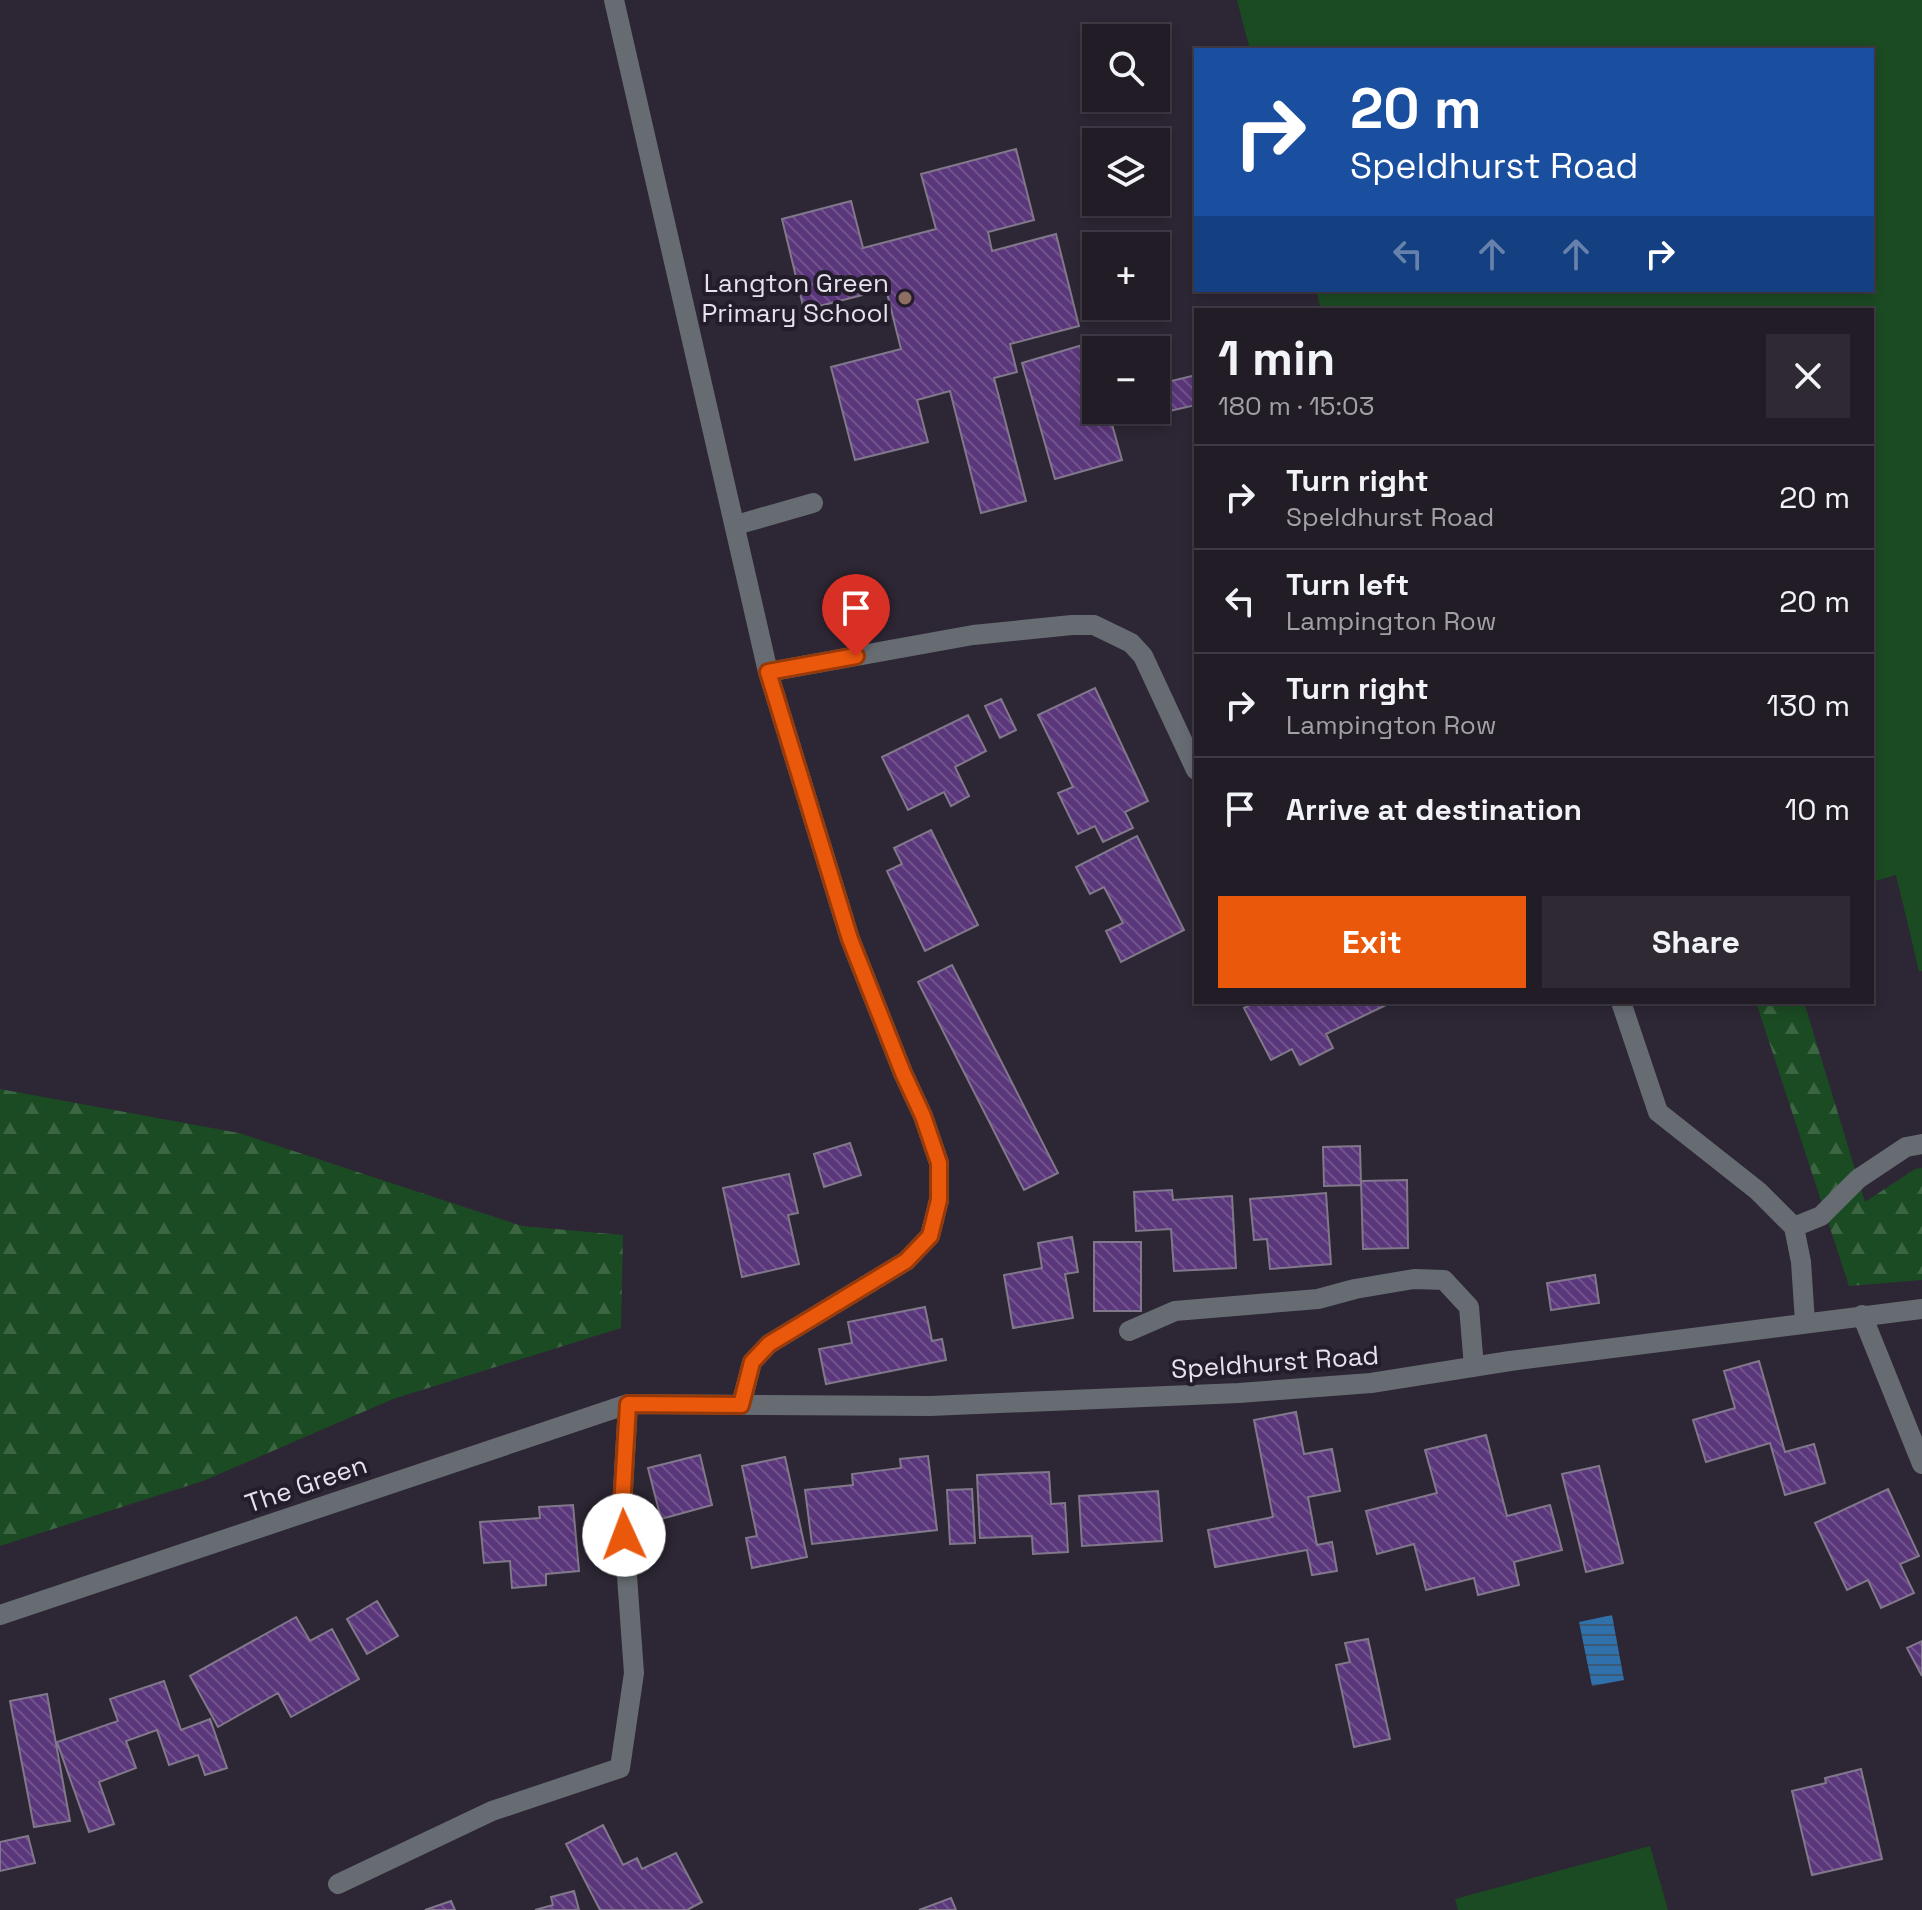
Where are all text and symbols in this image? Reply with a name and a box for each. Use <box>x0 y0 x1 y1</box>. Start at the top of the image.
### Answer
map controls <box>1082 24 1170 424</box>
button: search <box>1082 24 1170 112</box>
text: 20 m <box>1350 73 1482 144</box>
icon: right <box>1218 80 1322 184</box>
button: layers <box>1082 128 1170 216</box>
text: Speldhurst Road <box>1350 143 1638 189</box>
button: + <box>1082 232 1170 320</box>
icon: left <box>1386 232 1430 276</box>
icon: ahead <box>1470 232 1514 276</box>
icon: ahead <box>1554 232 1598 276</box>
icon: right <box>1638 232 1682 276</box>
place label: Langton Green Primary School <box>702 266 889 330</box>
marker: Langton Green Primary School <box>896 289 914 307</box>
text: 1 min <box>1218 328 1335 389</box>
button: close <box>1766 334 1850 418</box>
button: − <box>1082 336 1170 424</box>
text: 180 m · 15:03 <box>1218 389 1374 423</box>
text: Turn right <box>1286 461 1429 500</box>
icon: right <box>1218 475 1262 519</box>
text: 20 m <box>1779 478 1850 517</box>
text: Speldhurst Road <box>1286 500 1494 534</box>
text: Turn left <box>1286 565 1409 604</box>
pin <box>822 574 890 656</box>
icon: left <box>1218 579 1262 623</box>
text: 20 m <box>1779 582 1850 621</box>
icon: arrive <box>834 586 878 630</box>
text: Lampington Row <box>1286 604 1496 638</box>
text: Turn right <box>1286 669 1429 708</box>
icon: right <box>1218 683 1262 727</box>
text: 130 m <box>1767 686 1850 725</box>
text: Lampington Row <box>1286 708 1496 742</box>
icon: arrive <box>1218 787 1262 831</box>
text: Arrive at destination <box>1286 790 1582 829</box>
text: 10 m <box>1785 790 1850 829</box>
button: Exit <box>1218 896 1526 988</box>
button: Share <box>1542 896 1850 988</box>
street label: Speldhurst Road <box>1170 1338 1380 1386</box>
street label: The Green <box>241 1447 371 1521</box>
position arrow <box>582 1493 666 1577</box>

